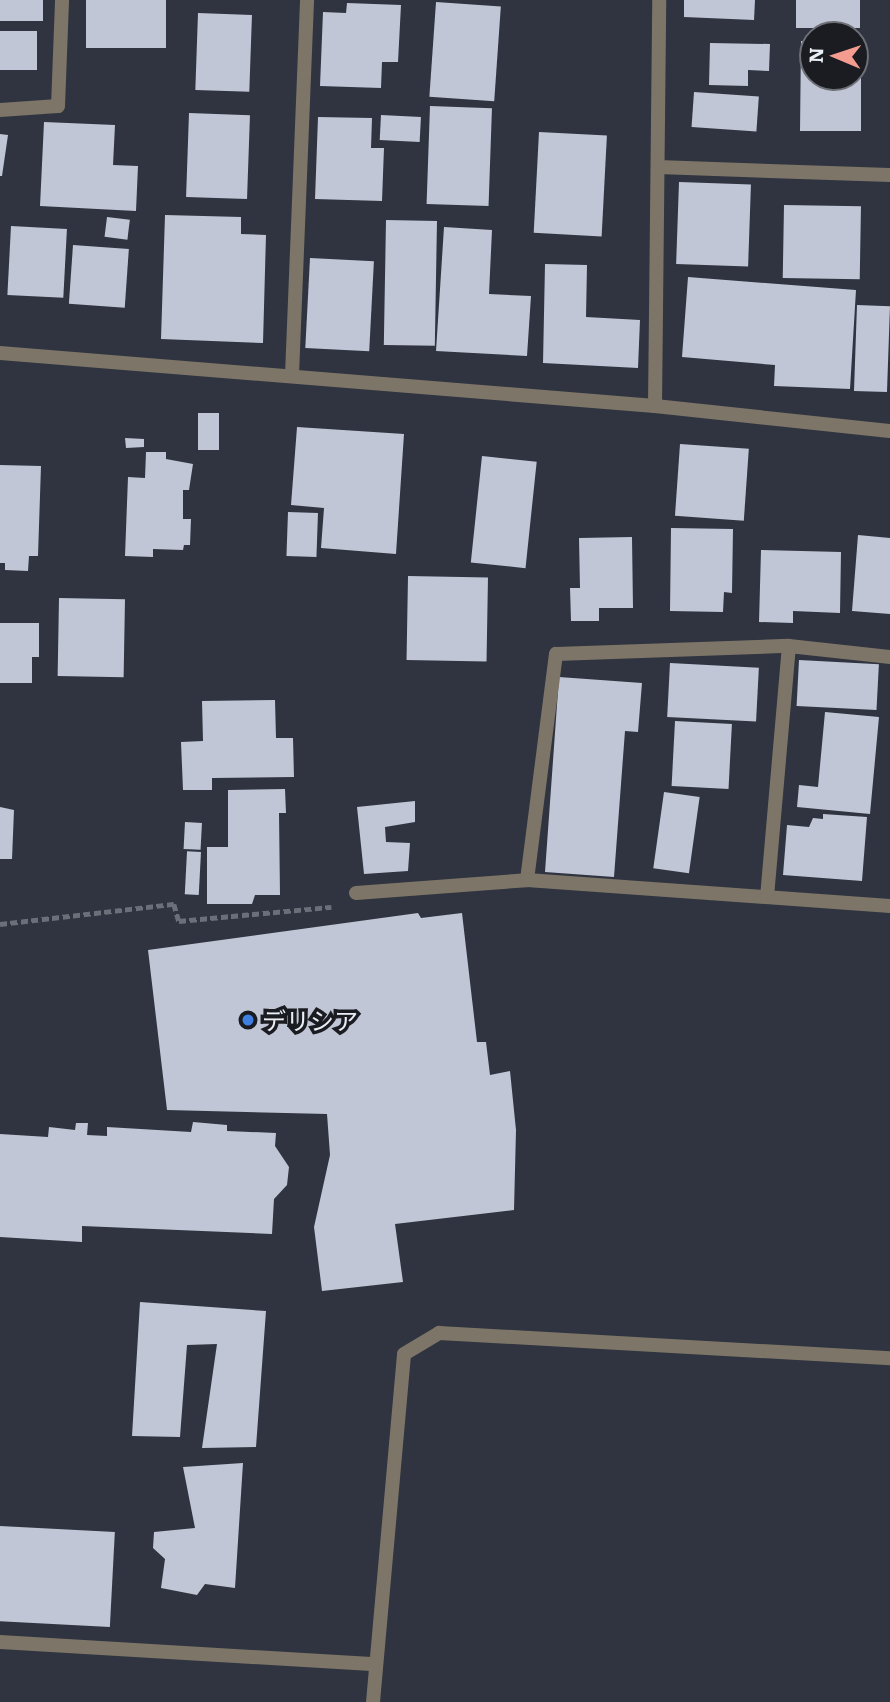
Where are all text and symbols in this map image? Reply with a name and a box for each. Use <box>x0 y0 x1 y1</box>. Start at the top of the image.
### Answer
north arrow <box>799 21 869 91</box>
text: N <box>801 47 829 64</box>
place label: デリシア <box>262 1006 358 1034</box>
marker: デリシア <box>240 1012 256 1028</box>

